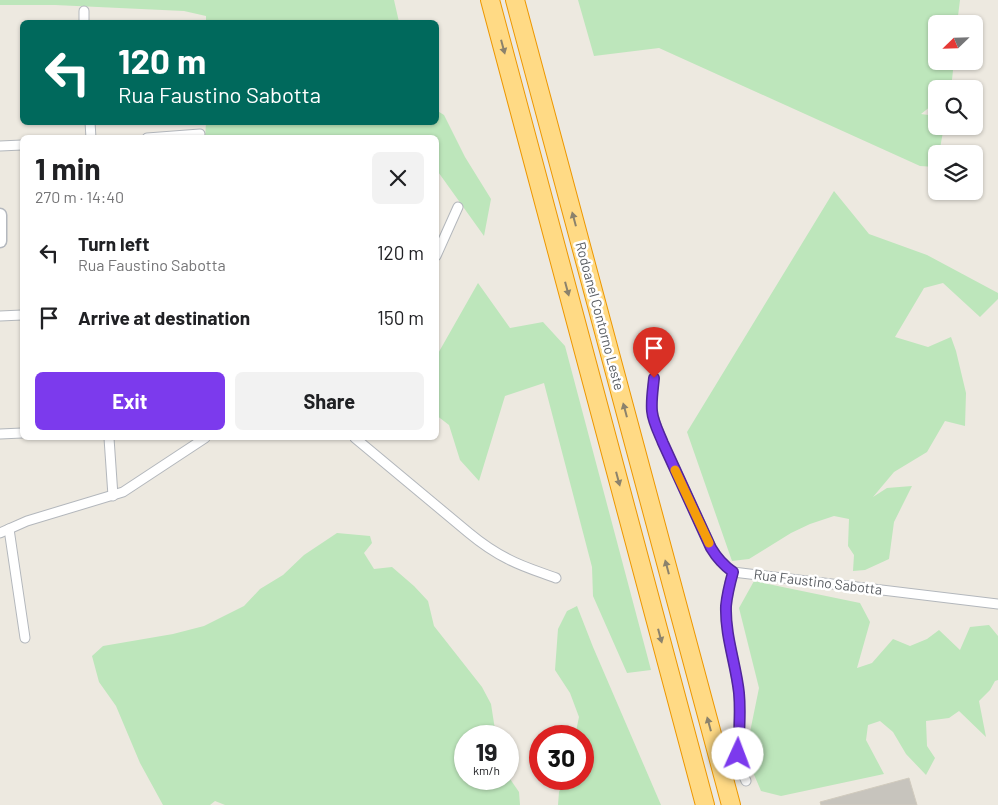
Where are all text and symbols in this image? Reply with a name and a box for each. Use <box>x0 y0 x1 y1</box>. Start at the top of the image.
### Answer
north arrow <box>928 15 982 70</box>
map controls <box>928 15 983 200</box>
text: 120 m <box>118 39 206 81</box>
icon: left <box>35 40 100 105</box>
one-way arrow <box>499 40 507 55</box>
button: search <box>928 80 983 135</box>
text: Rua Faustino Sabotta <box>118 81 321 107</box>
button: layers <box>928 145 983 200</box>
text: 1 min <box>35 150 101 186</box>
button: close <box>372 152 424 204</box>
text: 270 m · 14:40 <box>35 187 124 206</box>
one-way arrow <box>570 212 578 227</box>
text: Turn left <box>78 232 149 255</box>
icon: left <box>35 239 63 267</box>
street label: Rodoanel Contorno Leste <box>572 240 628 392</box>
text: 120 m <box>377 241 424 264</box>
text: Rua Faustino Sabotta <box>78 255 226 274</box>
one-way arrow <box>564 281 572 296</box>
icon: arrive <box>35 304 63 332</box>
text: Arrive at destination <box>78 306 250 329</box>
text: 150 m <box>377 306 424 329</box>
pin <box>633 327 675 378</box>
icon: arrive <box>640 334 668 362</box>
button: Exit <box>35 372 225 430</box>
button: Share <box>235 372 424 430</box>
one-way arrow <box>621 403 629 418</box>
one-way arrow <box>615 472 623 487</box>
one-way arrow <box>663 560 671 575</box>
street label: Rua Faustino Sabotta <box>753 565 883 598</box>
one-way arrow <box>656 629 664 644</box>
one-way arrow <box>705 717 713 732</box>
speed limit sign: 30 <box>529 725 594 790</box>
position arrow <box>711 727 763 779</box>
text: 19 <box>475 736 498 766</box>
text: km/h <box>473 763 500 777</box>

